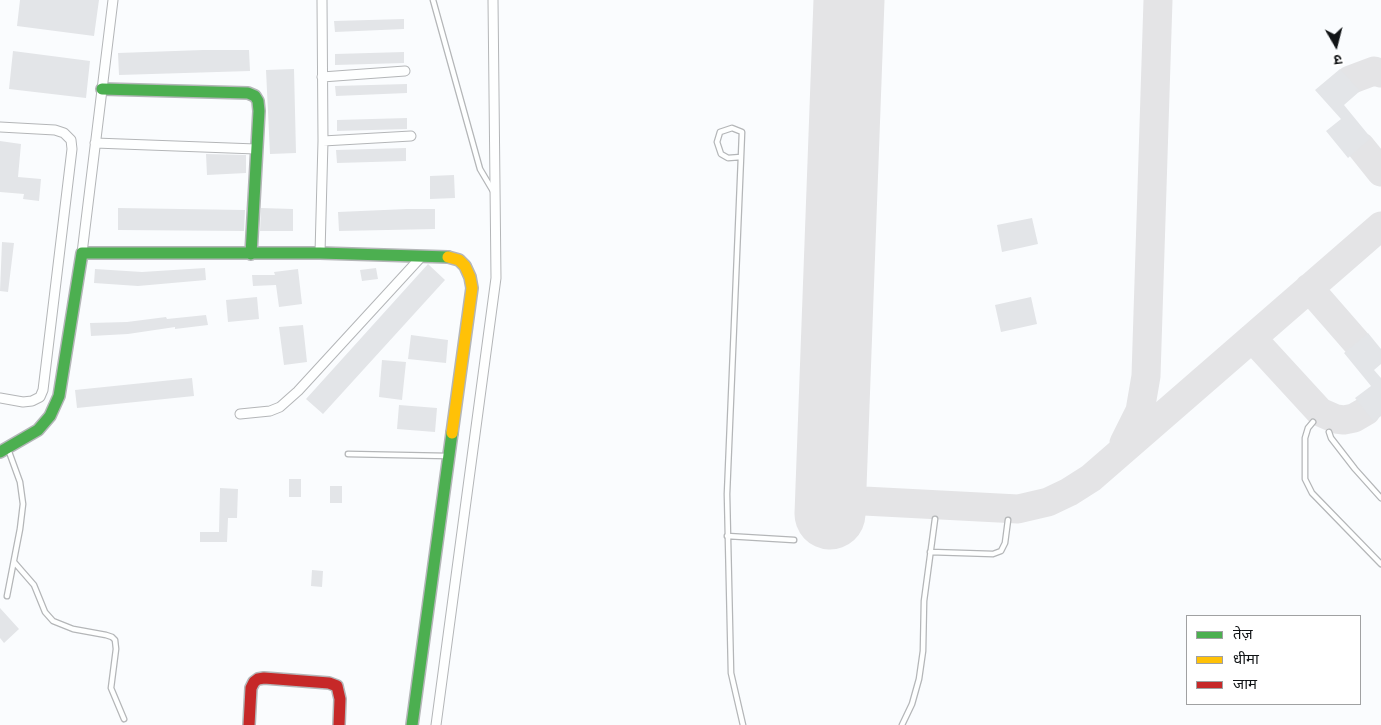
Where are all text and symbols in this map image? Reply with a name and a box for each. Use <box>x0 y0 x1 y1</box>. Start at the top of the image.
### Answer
north arrow <box>1311 20 1361 70</box>
text: उ <box>1333 51 1343 69</box>
legend <box>1186 615 1361 705</box>
text: तेज़ <box>1233 624 1253 642</box>
text: धीमा <box>1233 649 1259 667</box>
text: जाम <box>1233 674 1257 692</box>

